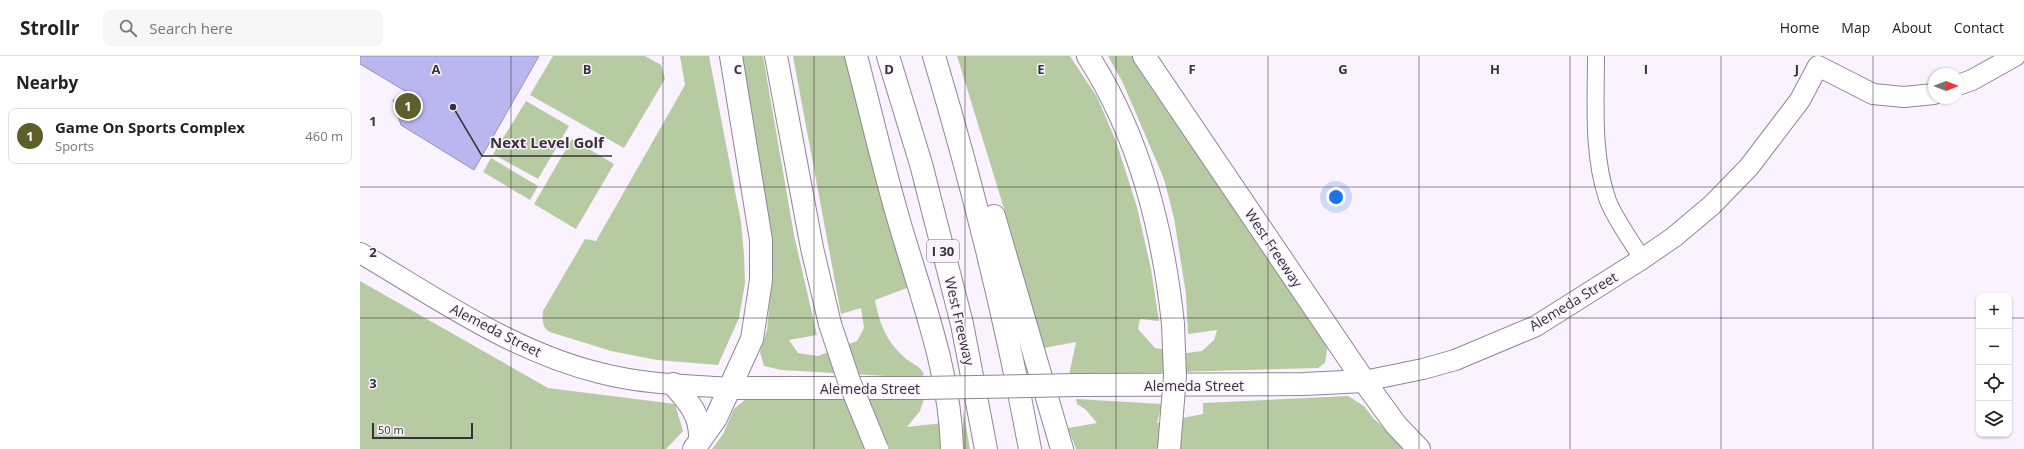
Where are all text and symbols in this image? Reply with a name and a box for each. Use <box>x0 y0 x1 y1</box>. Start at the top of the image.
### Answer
search box <box>103 10 383 46</box>
text: Strollr <box>20 15 79 41</box>
icon: search <box>117 17 139 39</box>
text: Search here <box>149 18 233 38</box>
text: Home <box>1780 18 1819 37</box>
text: Map <box>1841 18 1870 37</box>
text: About <box>1892 18 1932 37</box>
text: Contact <box>1954 18 2004 37</box>
text: A <box>432 60 441 78</box>
text: B <box>583 60 592 78</box>
text: C <box>734 60 742 78</box>
text: D <box>884 60 894 78</box>
text: E <box>1037 60 1045 78</box>
text: F <box>1188 60 1196 78</box>
text: G <box>1338 60 1348 78</box>
text: H <box>1490 60 1500 78</box>
text: I <box>1644 60 1648 78</box>
text: J <box>1794 60 1799 78</box>
north arrow <box>1928 68 1964 104</box>
text: Nearby <box>16 71 78 94</box>
pin: 1 <box>395 91 421 121</box>
text: 1 <box>369 112 377 130</box>
text: Game On Sports Complex <box>55 117 245 137</box>
text: 1 <box>26 127 34 145</box>
text: 460 m <box>305 127 343 145</box>
callout: Next Level Golf <box>482 129 612 156</box>
text: Next Level Golf <box>490 132 605 152</box>
text: Sports <box>55 137 94 155</box>
your location <box>1326 187 1346 207</box>
street label: West Freeway <box>1241 205 1308 292</box>
road number: I 30 <box>927 240 959 262</box>
text: 2 <box>369 243 377 261</box>
street label: Alemeda Street <box>1525 267 1621 335</box>
street label: West Freeway <box>941 275 980 368</box>
map controls <box>1976 293 2012 437</box>
button: + <box>1976 293 2012 329</box>
street label: Alemeda Street <box>447 299 545 361</box>
button: − <box>1976 329 2012 365</box>
button: locate <box>1976 365 2012 401</box>
text: 3 <box>369 374 377 392</box>
street label: Alemeda Street <box>1144 376 1244 395</box>
street label: Alemeda Street <box>820 379 920 398</box>
button: layers <box>1976 401 2012 437</box>
scale bar <box>372 421 473 440</box>
text: 50 m <box>378 422 404 437</box>

